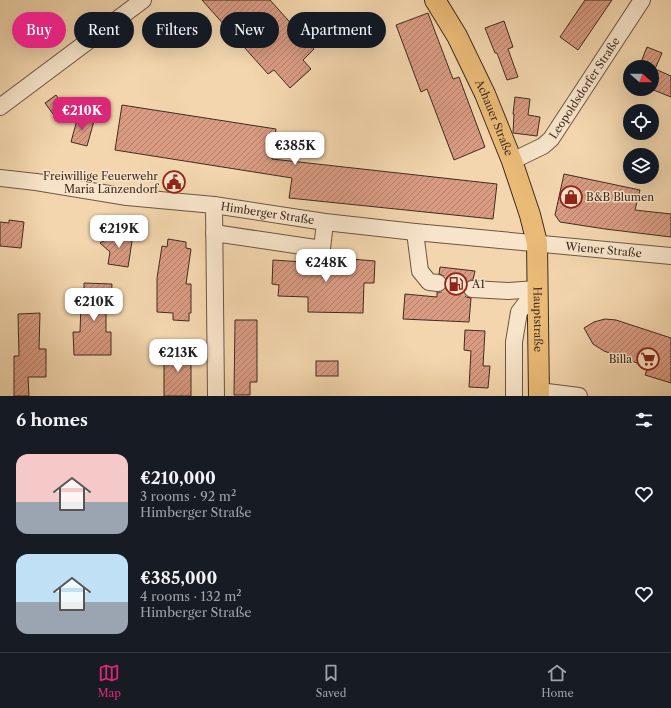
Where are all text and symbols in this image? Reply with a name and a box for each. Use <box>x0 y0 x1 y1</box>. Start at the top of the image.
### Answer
chip: Buy <box>12 12 66 48</box>
chip: Rent <box>74 12 134 48</box>
chip: Filters <box>142 12 212 48</box>
chip: New <box>220 12 279 48</box>
chip: Apartment <box>287 12 386 48</box>
street label: Leopoldsdorfer Straße <box>546 35 623 141</box>
north arrow <box>623 60 659 96</box>
map controls <box>623 60 659 184</box>
street label: Achauer Straße <box>472 76 516 158</box>
pin: €210K <box>54 97 110 131</box>
text: €210K <box>62 102 102 118</box>
button: locate <box>623 104 659 140</box>
pin: €385K <box>267 132 323 166</box>
text: €385K <box>274 137 316 153</box>
button: layers <box>623 148 659 184</box>
place label: Freiwillige Feuerwehr Maria Lanzendorf <box>43 169 160 196</box>
public building icon: Freiwillige Feuerwehr Maria Lanzendorf <box>161 169 187 195</box>
shop icon: B&B Blumen <box>558 184 584 210</box>
place label: B&B Blumen <box>586 190 654 204</box>
street label: Himberger Straße <box>220 199 315 227</box>
pin: €219K <box>91 215 147 249</box>
text: €219K <box>99 220 139 236</box>
street label: Wiener Straße <box>564 239 642 260</box>
pin: €248K <box>298 249 354 283</box>
text: €248K <box>305 254 347 270</box>
fuel station icon: A1 <box>443 271 469 297</box>
place label: A1 <box>471 277 485 291</box>
street label: Hauptstraße <box>531 287 545 352</box>
pin: €210K <box>66 288 122 322</box>
text: €210K <box>74 293 114 309</box>
pin: €213K <box>150 339 206 373</box>
text: €213K <box>158 344 198 360</box>
supermarket icon: Billa <box>635 346 661 372</box>
place label: Billa <box>609 352 632 366</box>
icon: filters <box>633 409 655 431</box>
text: 6 homes <box>16 410 88 430</box>
text: €210,000 <box>140 468 216 488</box>
icon: home <box>48 470 96 518</box>
icon: heart <box>633 483 655 505</box>
text: 3 rooms · 92 m² <box>140 488 236 504</box>
text: Himberger Straße <box>140 504 251 520</box>
text: €385,000 <box>140 568 217 588</box>
icon: home <box>48 570 96 618</box>
icon: heart <box>633 583 655 605</box>
text: 4 rooms · 132 m² <box>140 588 242 604</box>
text: Himberger Straße <box>140 604 251 620</box>
tab: Map <box>97 662 121 700</box>
tab: Saved <box>316 662 346 700</box>
tab: Home <box>541 662 574 700</box>

